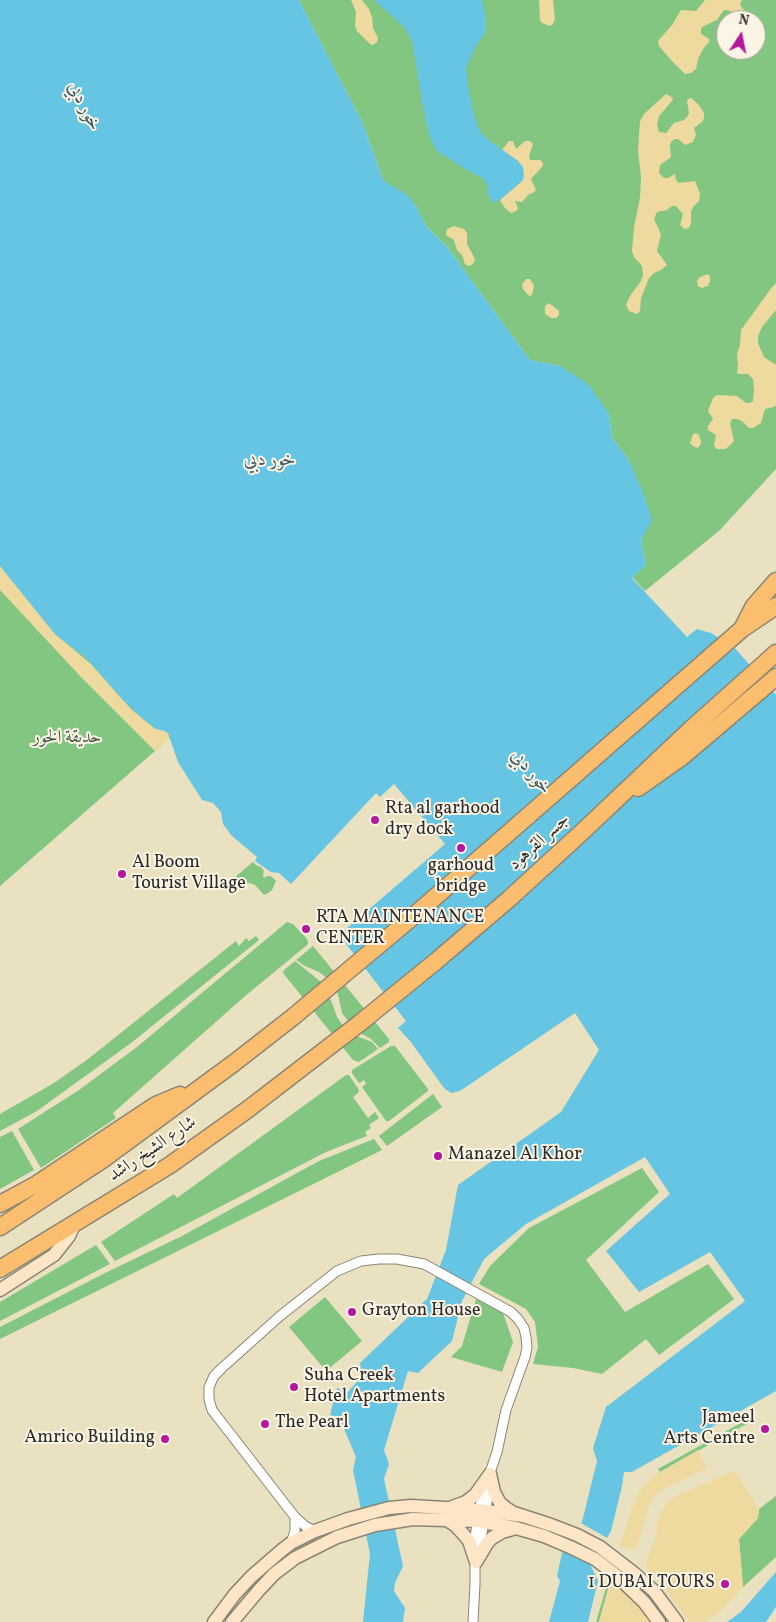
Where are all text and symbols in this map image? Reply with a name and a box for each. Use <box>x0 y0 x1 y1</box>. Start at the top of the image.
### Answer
north arrow <box>716 10 766 60</box>
text: N <box>737 10 751 31</box>
water label: خور دبي <box>61 78 105 136</box>
water label: خور دبي <box>244 451 296 473</box>
park label: حديقة الخور <box>33 728 101 750</box>
water label: خور دبي <box>504 746 556 800</box>
place label: Rta al garhood dry dock <box>385 799 500 842</box>
street label: جسر القرهود <box>505 810 575 876</box>
marker: Rta al garhood dry dock <box>369 814 381 826</box>
marker: garhoud bridge <box>455 842 467 854</box>
place label: Al Boom Tourist Village <box>132 853 246 896</box>
place label: garhoud bridge <box>428 856 494 899</box>
marker: Al Boom Tourist Village <box>116 868 128 880</box>
place label: RTA MAINTENANCE CENTER <box>316 908 484 951</box>
marker: RTA MAINTENANCE CENTER <box>300 923 312 935</box>
street label: شارع الشيخ راشد <box>105 1113 201 1187</box>
place label: Manazel Al Khor <box>448 1145 582 1167</box>
marker: Manazel Al Khor <box>432 1150 444 1162</box>
place label: Grayton House <box>362 1301 480 1323</box>
marker: Grayton House <box>346 1306 358 1318</box>
place label: Suha Creek Hotel Apartments <box>304 1366 445 1408</box>
marker: Suha Creek Hotel Apartments <box>288 1381 300 1393</box>
place label: Jameel Arts Centre <box>664 1408 755 1450</box>
place label: The Pearl <box>275 1413 349 1435</box>
marker: The Pearl <box>259 1418 271 1430</box>
marker: Jameel Arts Centre <box>759 1423 771 1435</box>
place label: Amrico Building <box>25 1428 155 1450</box>
marker: Amrico Building <box>159 1433 171 1445</box>
place label: 1 DUBAI TOURS <box>588 1573 715 1595</box>
marker: 1 DUBAI TOURS <box>719 1578 731 1590</box>

